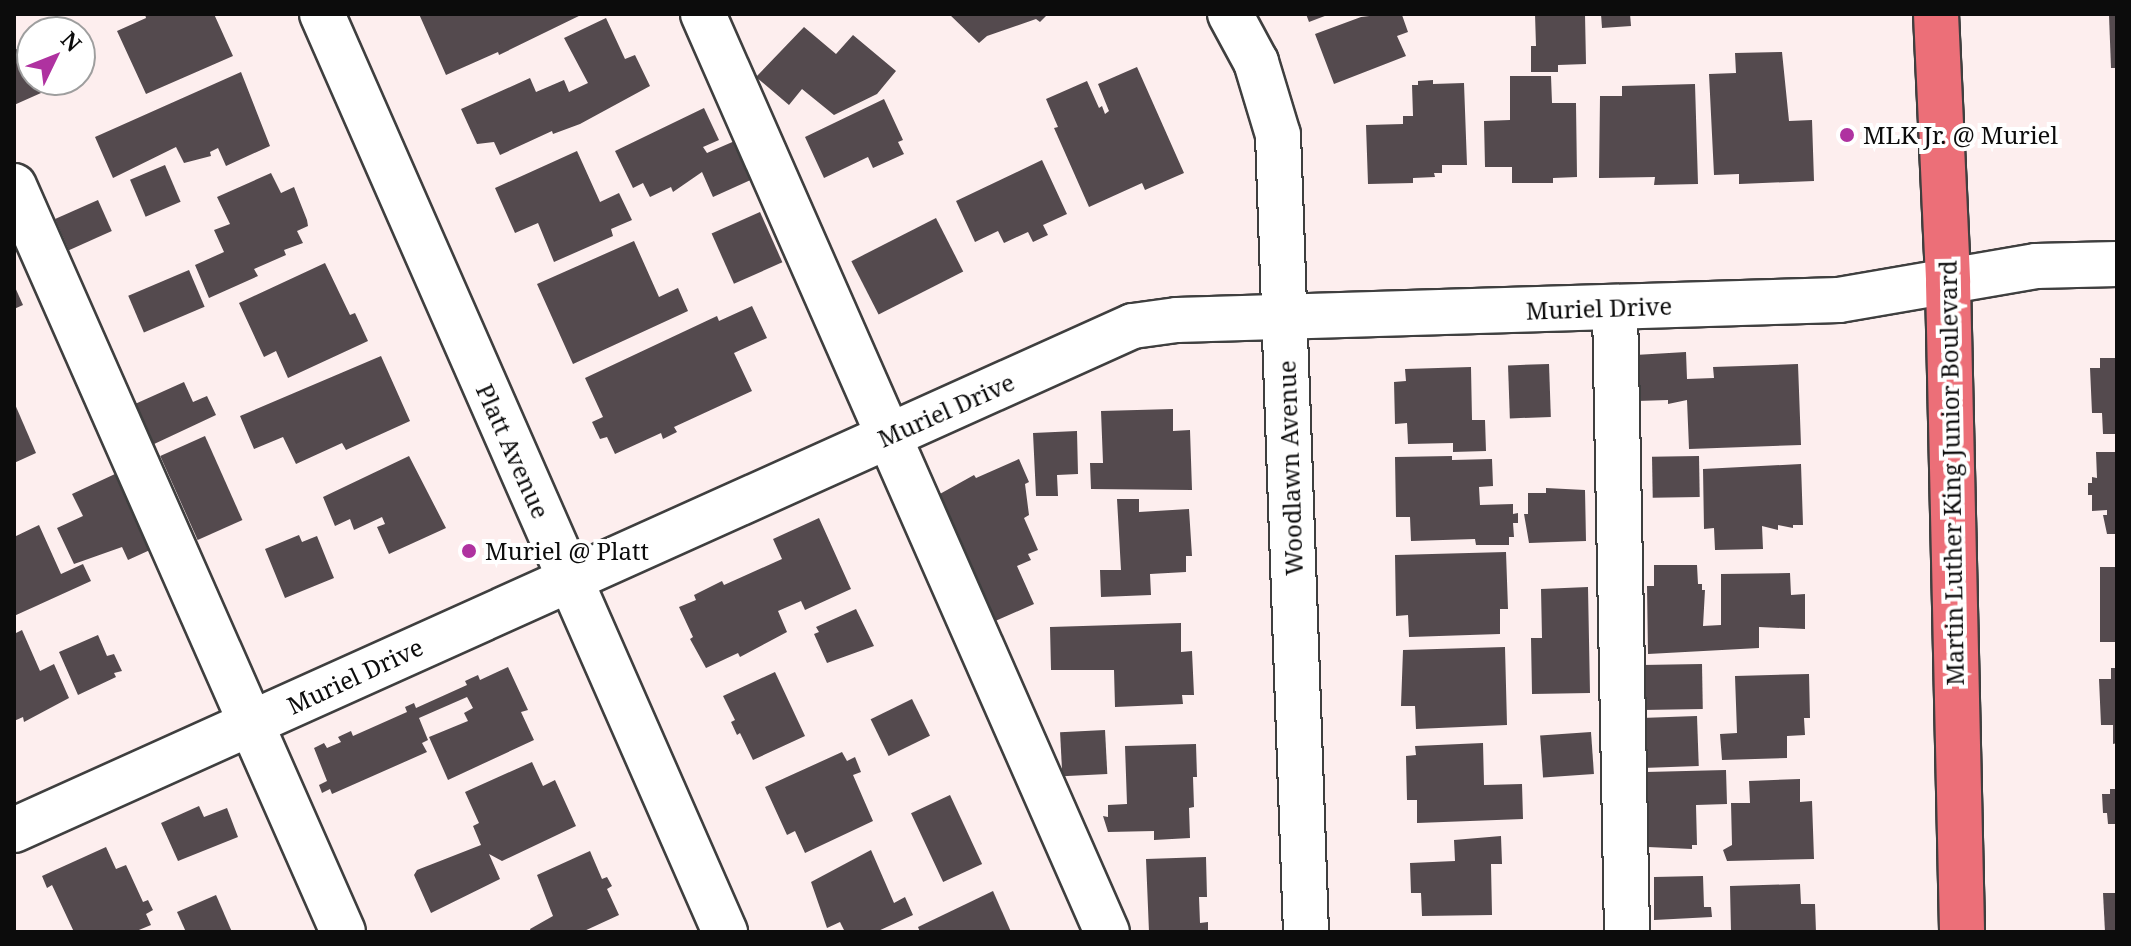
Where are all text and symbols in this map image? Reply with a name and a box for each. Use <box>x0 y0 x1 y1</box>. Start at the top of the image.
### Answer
north arrow <box>16 16 96 96</box>
text: N <box>55 24 89 58</box>
place label: MLK Jr. @ Muriel <box>1863 121 2058 149</box>
marker: MLK Jr. @ Muriel <box>1838 126 1856 144</box>
street label: Martin Luther King Junior Boulevard <box>1933 260 1969 686</box>
street label: Muriel Drive <box>1525 291 1673 325</box>
street label: Woodlawn Avenue <box>1272 360 1308 576</box>
street label: Muriel Drive <box>873 367 1019 453</box>
street label: Platt Avenue <box>470 379 556 523</box>
place label: Muriel @ Platt <box>485 537 649 565</box>
marker: Muriel @ Platt <box>460 542 478 560</box>
street label: Muriel Drive <box>283 632 427 720</box>

